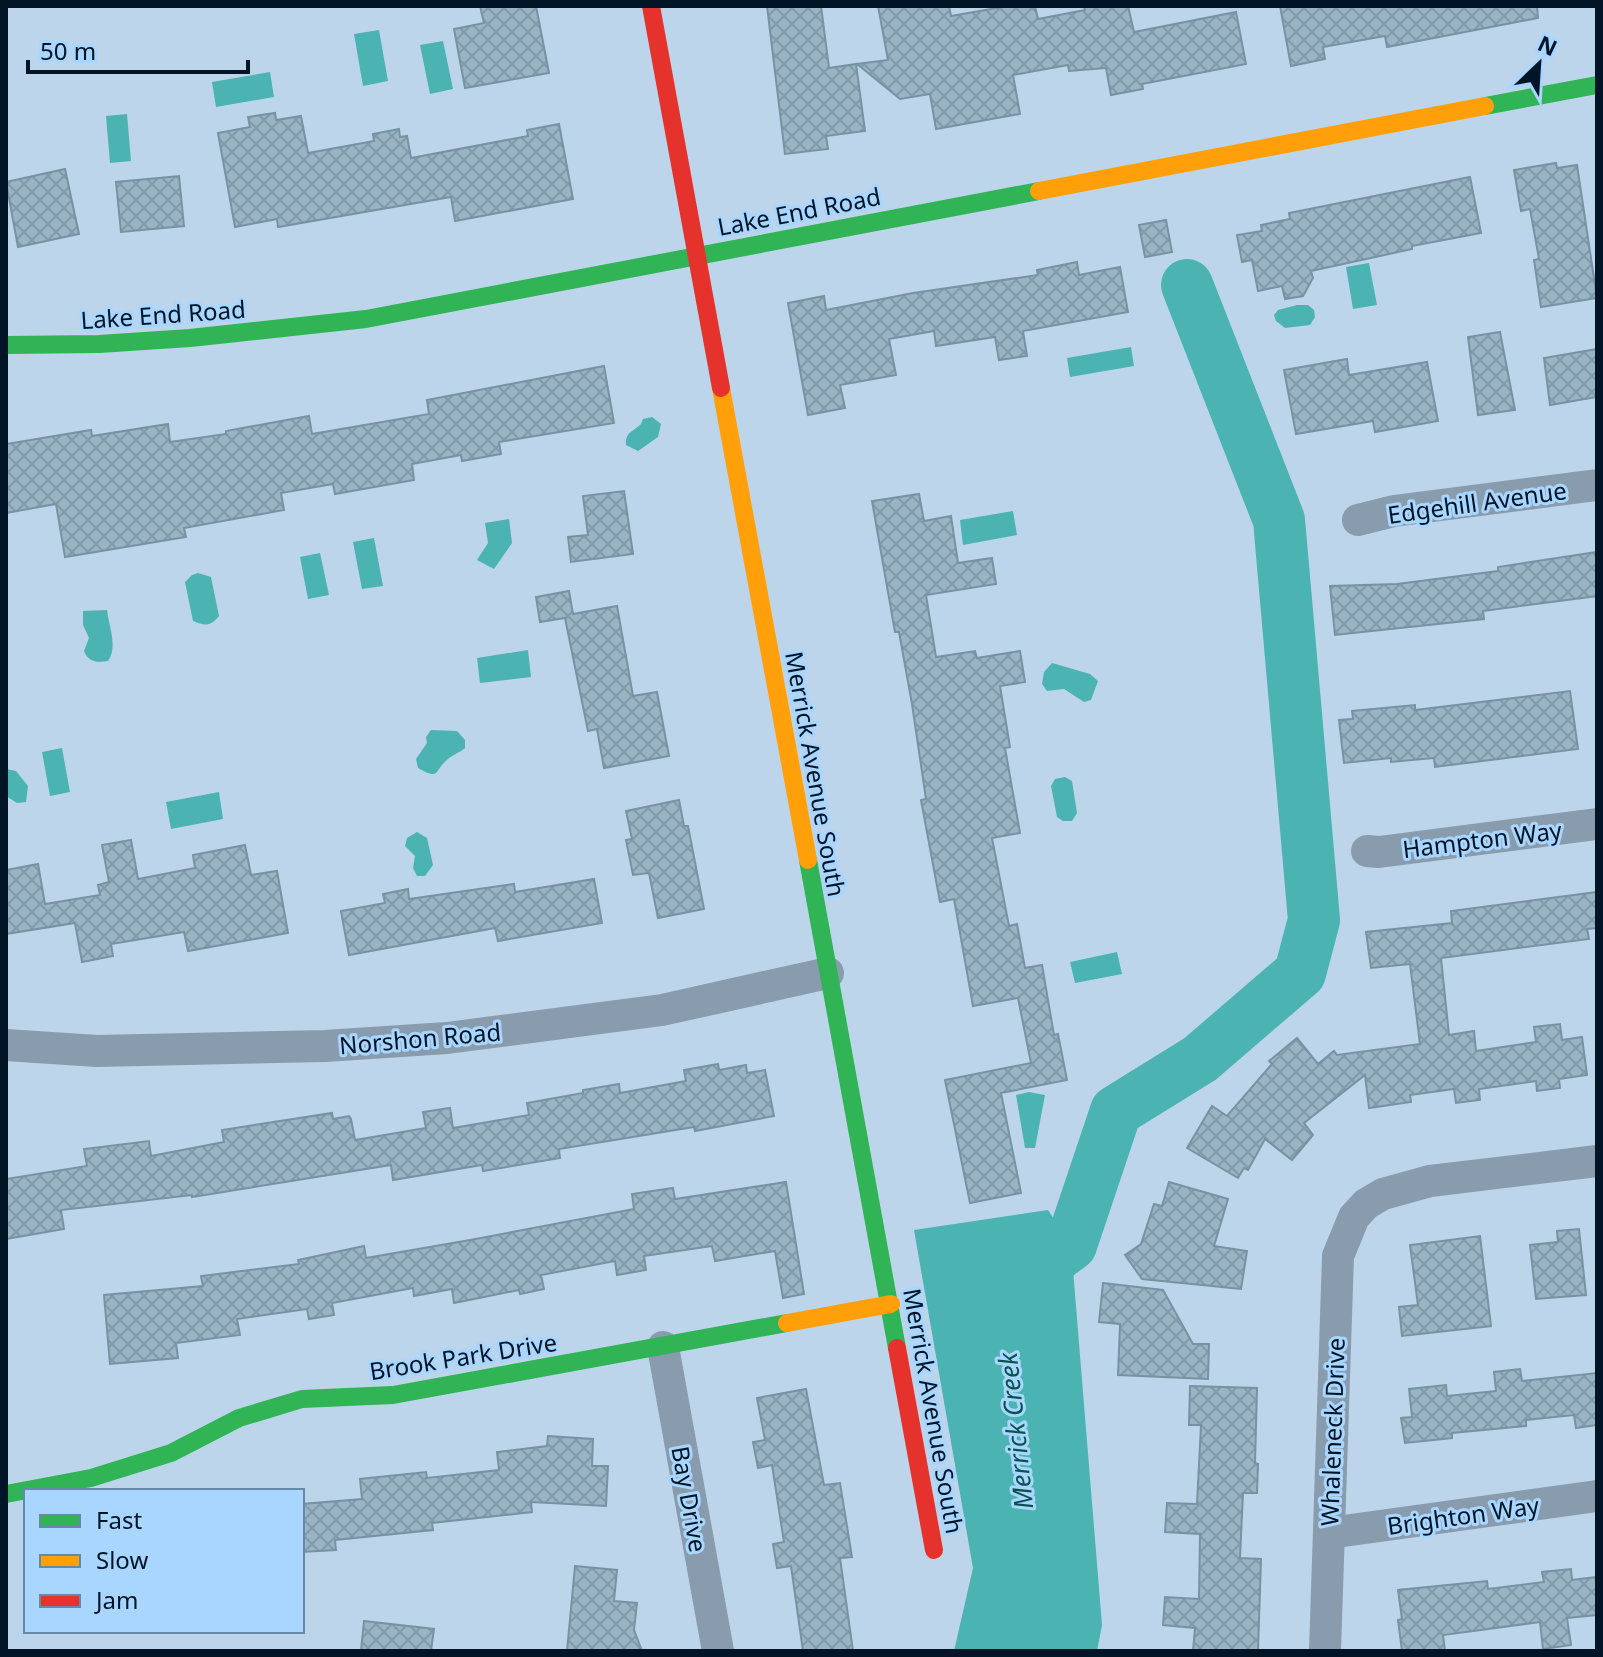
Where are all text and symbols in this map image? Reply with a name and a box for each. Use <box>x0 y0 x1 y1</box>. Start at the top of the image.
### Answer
scale bar <box>28 24 248 74</box>
north arrow <box>1499 24 1579 104</box>
text: N <box>1533 28 1562 62</box>
text: 50 m <box>40 34 96 67</box>
street label: Lake End Road <box>715 179 883 243</box>
street label: Lake End Road <box>79 292 247 336</box>
street label: Edgehill Avenue <box>1385 473 1569 531</box>
street label: Merrick Avenue South <box>778 649 854 899</box>
street label: Hampton Way <box>1400 813 1564 865</box>
street label: Norshon Road <box>338 1014 502 1062</box>
street label: Merrick Avenue South <box>896 1286 972 1536</box>
street label: Brook Park Drive <box>367 1325 559 1387</box>
street label: Whaleneck Drive <box>1312 1337 1352 1527</box>
water label: Merrick Creek <box>989 1350 1041 1511</box>
street label: Bay Drive <box>664 1443 716 1555</box>
street label: Brighton Way <box>1385 1488 1542 1542</box>
legend <box>24 1489 304 1633</box>
text: Fast <box>96 1503 142 1536</box>
text: Slow <box>96 1543 148 1576</box>
text: Jam <box>94 1583 138 1616</box>

